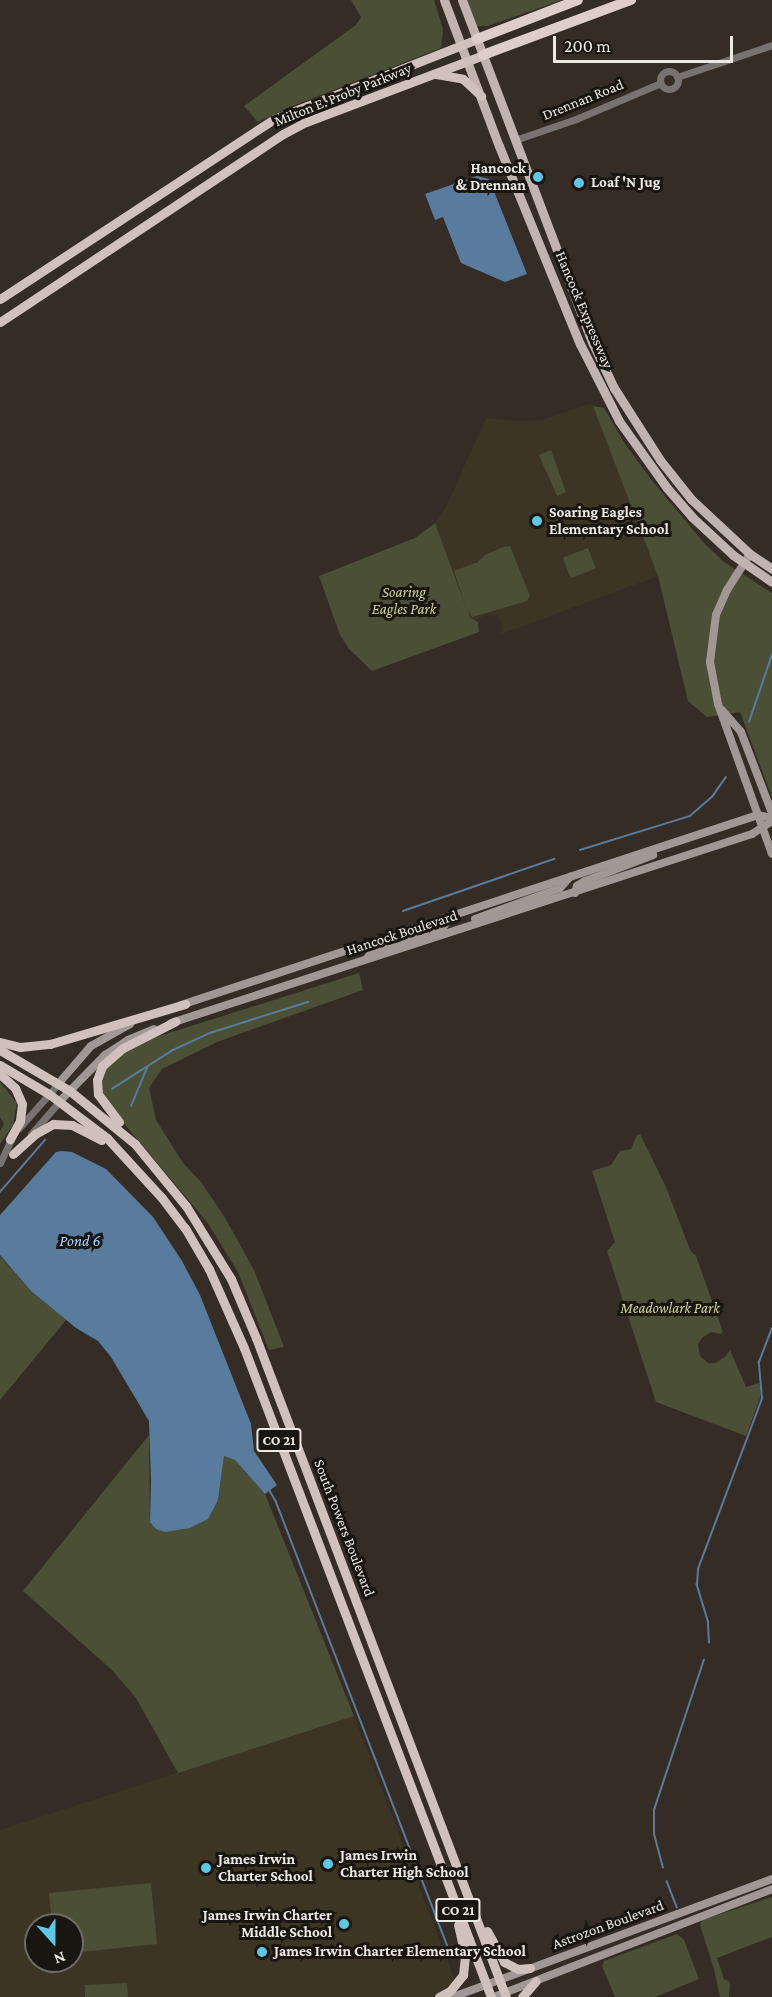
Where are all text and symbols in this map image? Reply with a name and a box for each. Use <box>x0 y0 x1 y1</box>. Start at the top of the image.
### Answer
scale bar <box>556 24 736 62</box>
text: 200 m <box>564 36 611 56</box>
street label: Milton E. Proby Parkway <box>272 59 414 131</box>
street label: Drennan Road <box>540 76 626 124</box>
place label: Hancock & Drennan <box>456 159 526 194</box>
marker: Hancock & Drennan <box>531 170 545 184</box>
place label: Loaf 'N Jug <box>591 174 660 192</box>
marker: Loaf 'N Jug <box>572 176 586 190</box>
street label: Hancock Expressway <box>551 249 617 371</box>
place label: Soaring Eagles Elementary School <box>549 503 669 538</box>
marker: Soaring Eagles Elementary School <box>530 514 544 528</box>
park label: Soaring Eagles Park <box>372 583 436 618</box>
street label: Hancock Boulevard <box>344 907 460 959</box>
water label: Pond 6 <box>59 1231 101 1251</box>
park label: Meadowlark Park <box>620 1300 720 1318</box>
road number: CO 21 <box>255 1429 303 1451</box>
street label: South Powers Boulevard <box>310 1457 378 1599</box>
place label: James Irwin Charter High School <box>340 1846 469 1881</box>
place label: James Irwin Charter School <box>218 1850 313 1885</box>
marker: James Irwin Charter High School <box>321 1857 335 1871</box>
marker: James Irwin Charter School <box>199 1861 213 1875</box>
street label: Astrozon Boulevard <box>550 1896 666 1954</box>
road number: CO 21 <box>434 1899 482 1921</box>
place label: James Irwin Charter Middle School <box>203 1906 332 1941</box>
north arrow <box>24 1913 84 1973</box>
marker: James Irwin Charter Middle School <box>337 1917 351 1931</box>
place label: James Irwin Charter Elementary School <box>274 1943 526 1961</box>
marker: James Irwin Charter Elementary School <box>255 1945 269 1959</box>
text: N <box>52 1949 68 1968</box>

